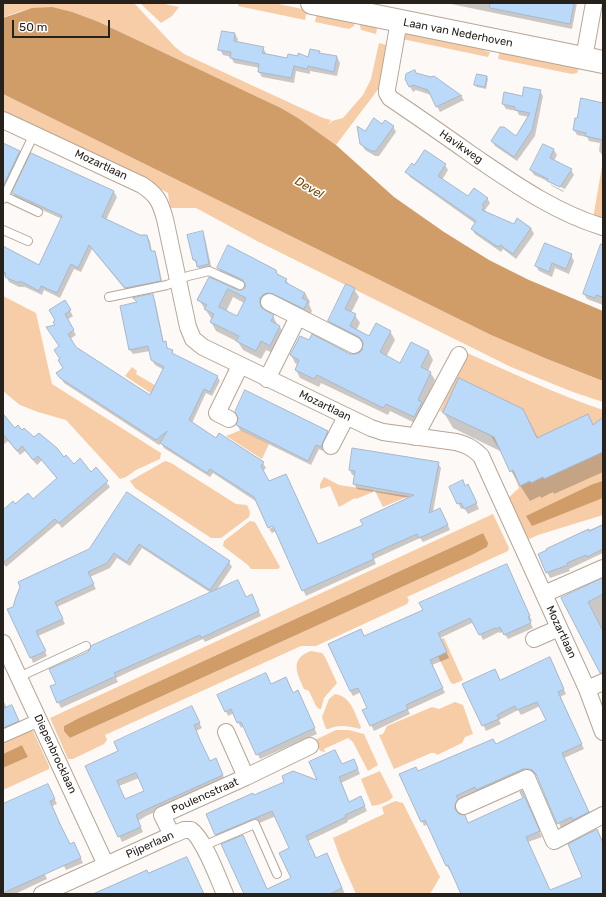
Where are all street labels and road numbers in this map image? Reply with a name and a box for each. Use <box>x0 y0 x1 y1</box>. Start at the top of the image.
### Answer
street label: Laan van Nederhoven <box>402 16 514 50</box>
street label: Havikweg <box>437 127 485 167</box>
street label: Mozartlaan <box>73 147 129 183</box>
street label: Mozartlaan <box>297 388 353 424</box>
street label: Mozartlaan <box>543 604 579 660</box>
street label: Diepenbrocklaan <box>31 712 79 796</box>
street label: Poulencstraat <box>169 775 241 817</box>
street label: Pijperlaan <box>124 829 176 861</box>

